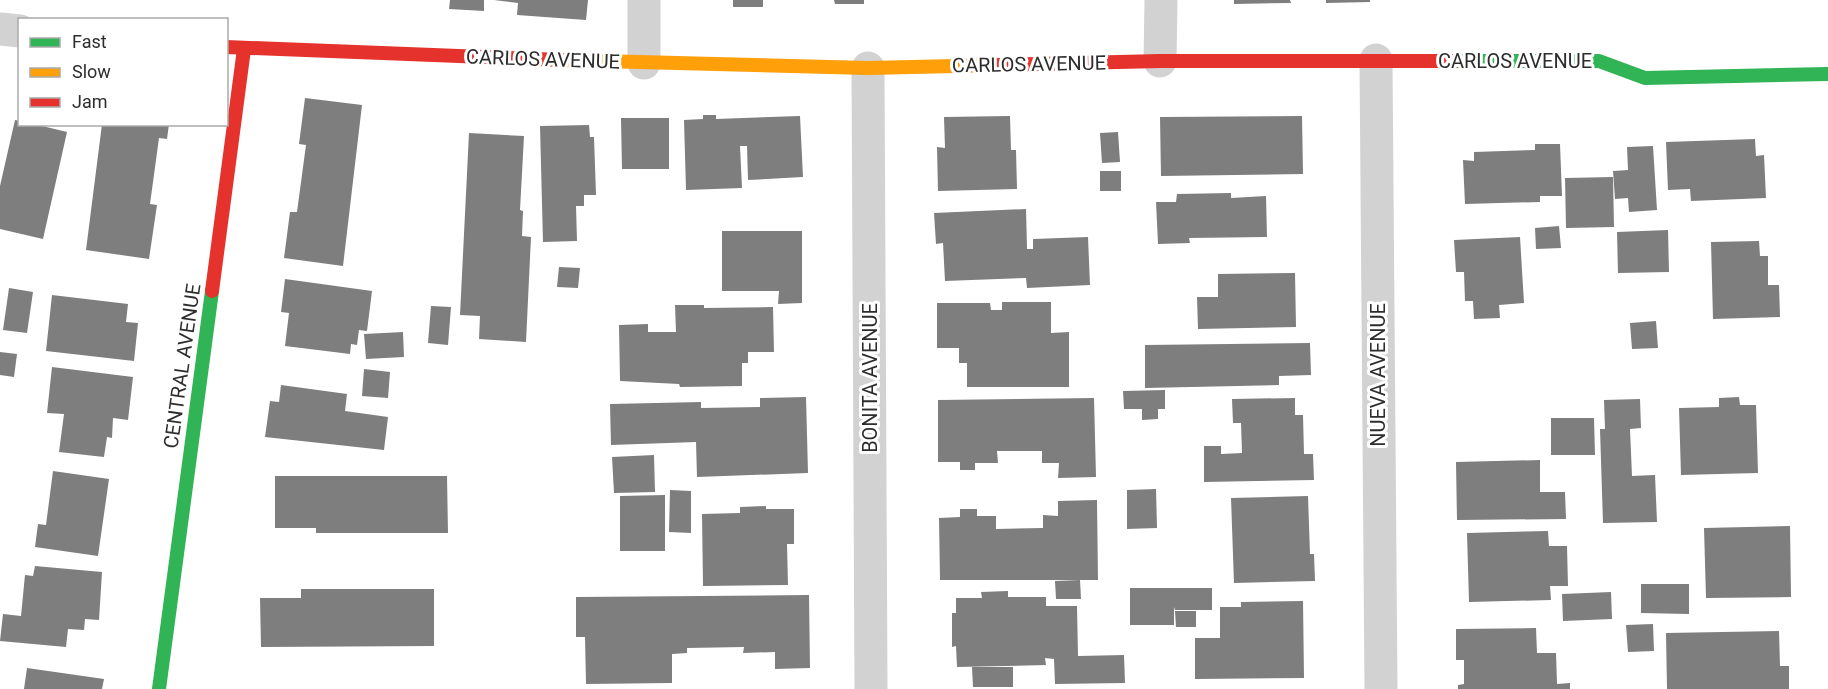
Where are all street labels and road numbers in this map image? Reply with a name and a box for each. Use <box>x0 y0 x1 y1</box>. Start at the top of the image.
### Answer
street label: CARLOS AVENUE <box>466 44 620 74</box>
street label: CARLOS AVENUE <box>1438 49 1592 73</box>
street label: CARLOS AVENUE <box>952 51 1106 77</box>
street label: CENTRAL AVENUE <box>159 282 205 450</box>
street label: BONITA AVENUE <box>858 303 882 453</box>
street label: NUEVA AVENUE <box>1366 303 1390 447</box>

